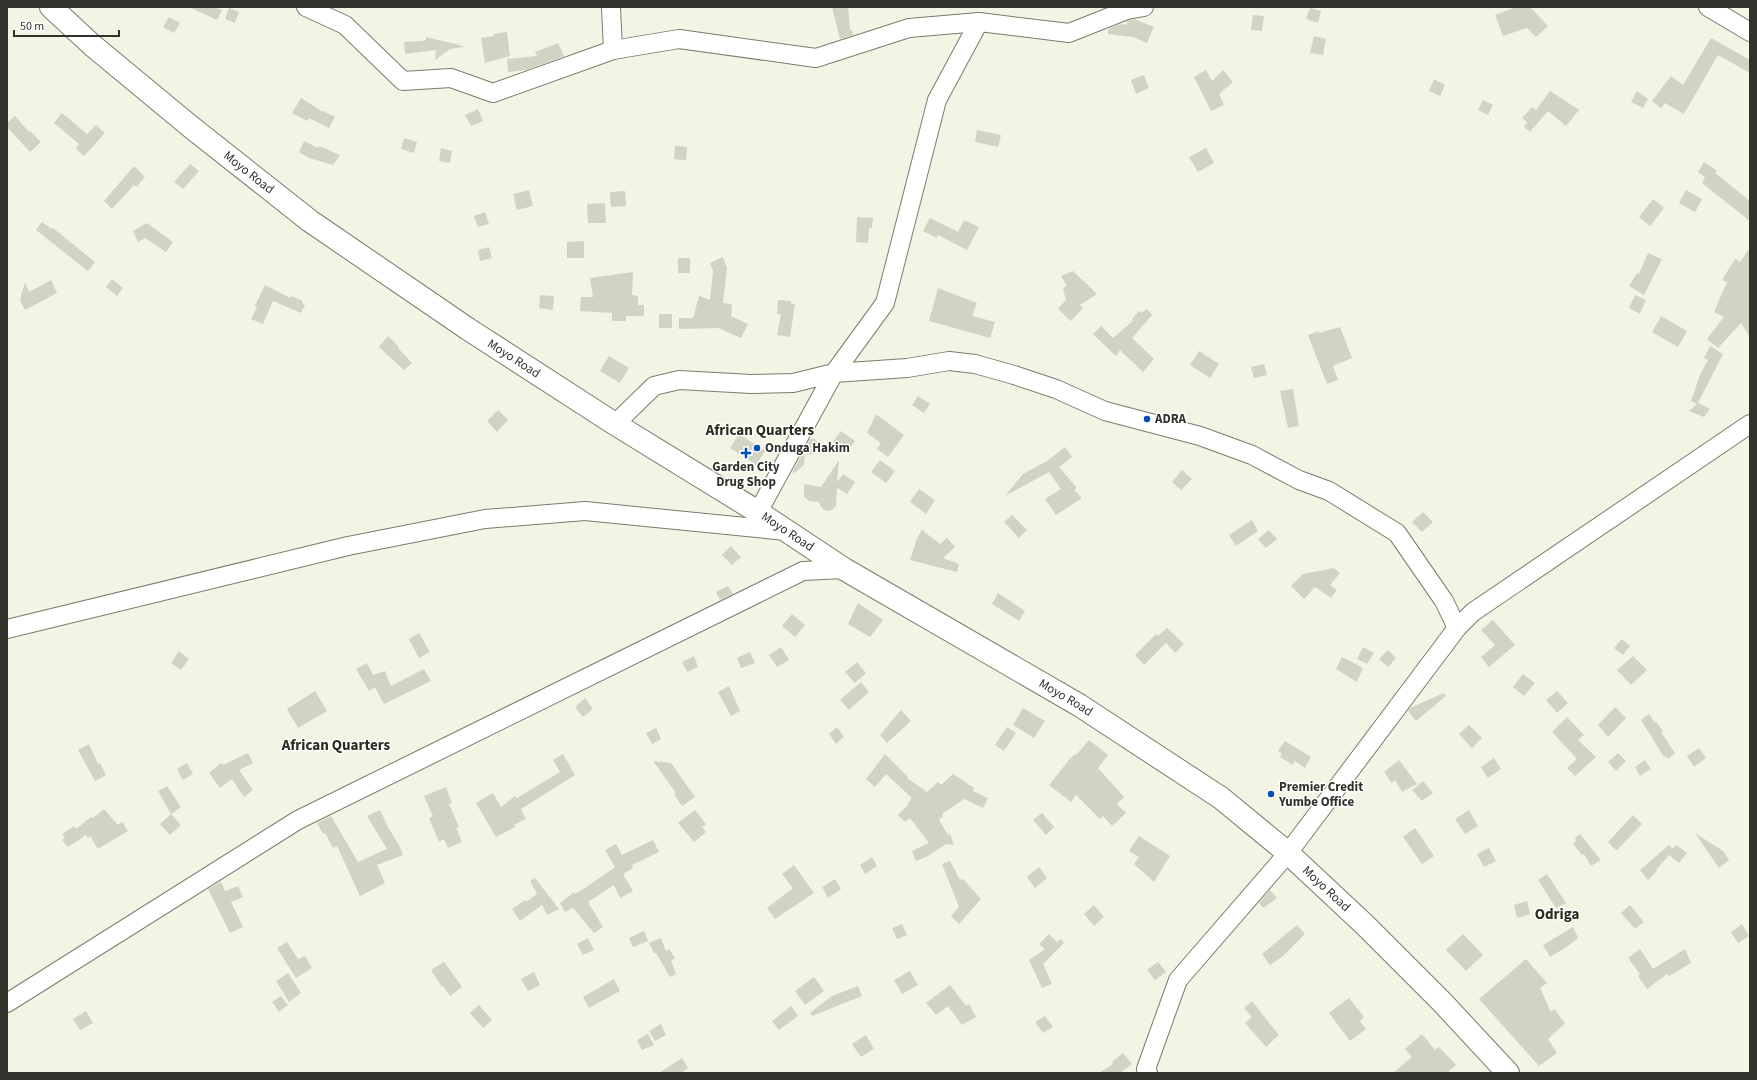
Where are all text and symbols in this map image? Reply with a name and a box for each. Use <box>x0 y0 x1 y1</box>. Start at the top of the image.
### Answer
scale bar <box>14 12 119 38</box>
text: 50 m <box>20 18 44 35</box>
street label: Moyo Road <box>220 147 278 198</box>
street label: Moyo Road <box>484 335 544 382</box>
place label: ADRA <box>1154 410 1187 428</box>
marker: ADRA <box>1142 414 1152 424</box>
district label: African Quarters <box>705 420 815 441</box>
place label: Onduga Hakim <box>765 439 850 457</box>
marker: Onduga Hakim <box>752 443 762 453</box>
marker: Garden City Drug Shop <box>741 448 751 458</box>
place label: Garden City Drug Shop <box>712 458 780 491</box>
street label: Moyo Road <box>758 508 818 556</box>
street label: Moyo Road <box>1035 675 1096 721</box>
district label: African Quarters <box>281 735 391 756</box>
place label: Premier Credit Yumbe Office <box>1278 778 1363 811</box>
marker: Premier Credit Yumbe Office <box>1266 789 1276 799</box>
street label: Moyo Road <box>1298 862 1354 916</box>
district label: Odriga <box>1535 904 1579 925</box>

